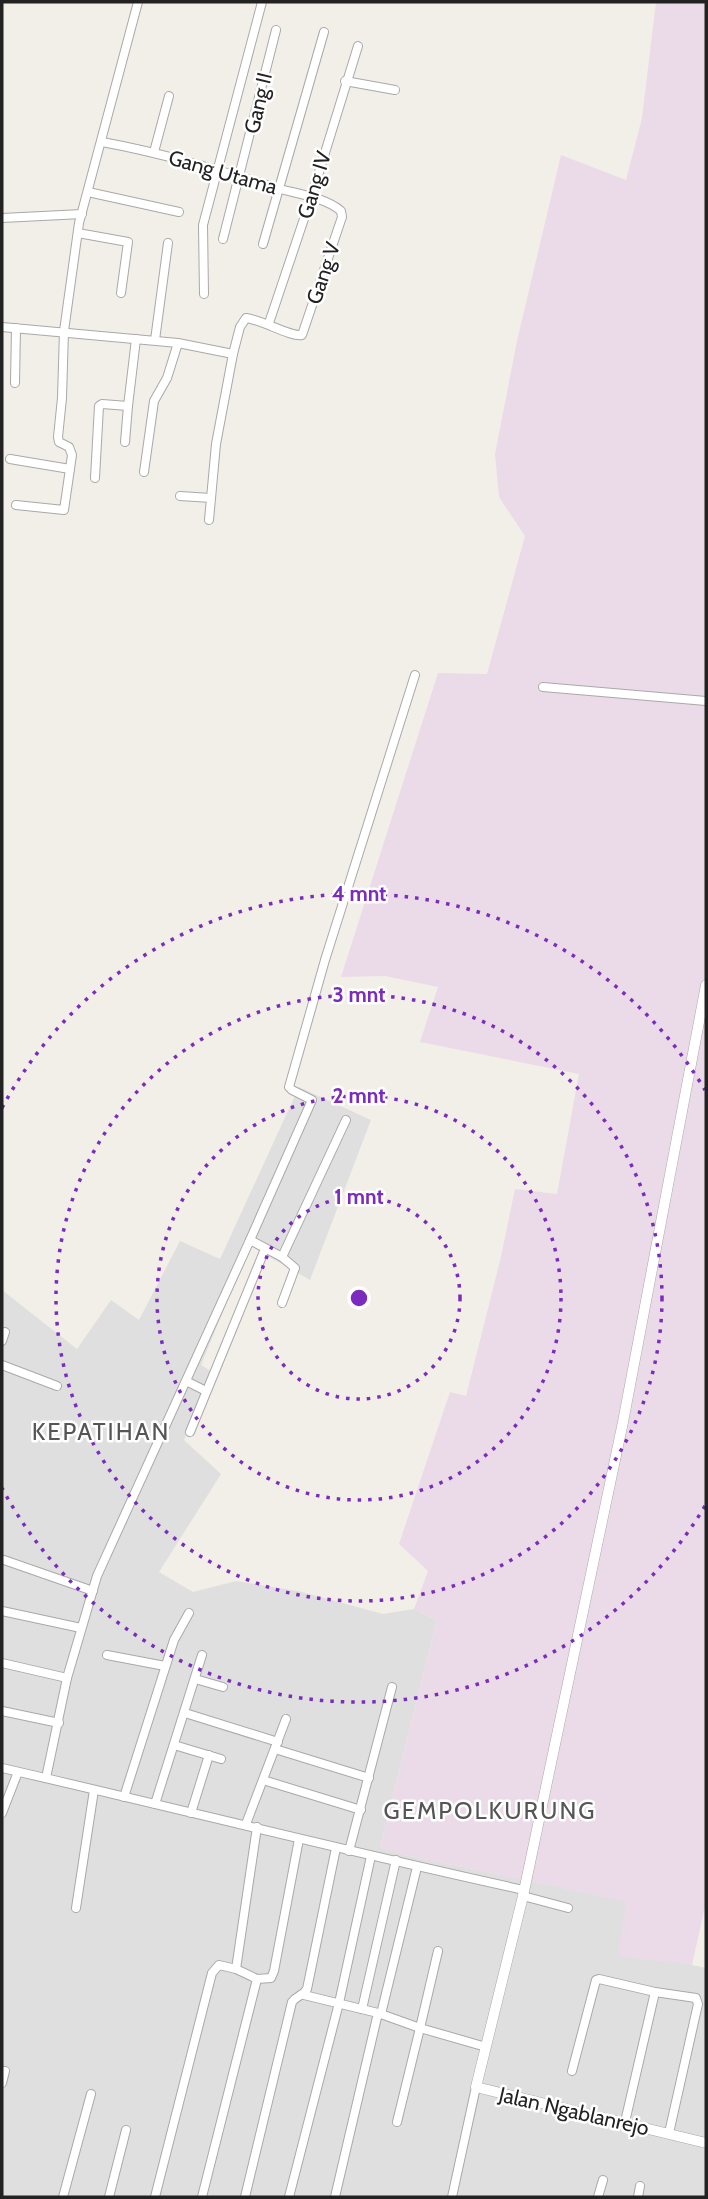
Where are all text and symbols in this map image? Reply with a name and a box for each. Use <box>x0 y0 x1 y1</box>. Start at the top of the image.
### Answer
street label: Gang II <box>239 70 277 136</box>
street label: Gang Utama <box>166 145 280 199</box>
street label: Gang IV <box>292 148 336 222</box>
street label: Gang V <box>301 239 345 307</box>
text: 4 mnt <box>332 881 386 906</box>
text: 3 mnt <box>333 982 385 1007</box>
text: 2 mnt <box>333 1083 385 1108</box>
text: 1 mnt <box>334 1184 384 1209</box>
centre of rings <box>347 1286 371 1310</box>
district label: KEPATIHAN <box>32 1417 170 1446</box>
district label: GEMPOLKURUNG <box>384 1796 596 1825</box>
street label: Jalan Ngablanrejo <box>495 2081 651 2141</box>

